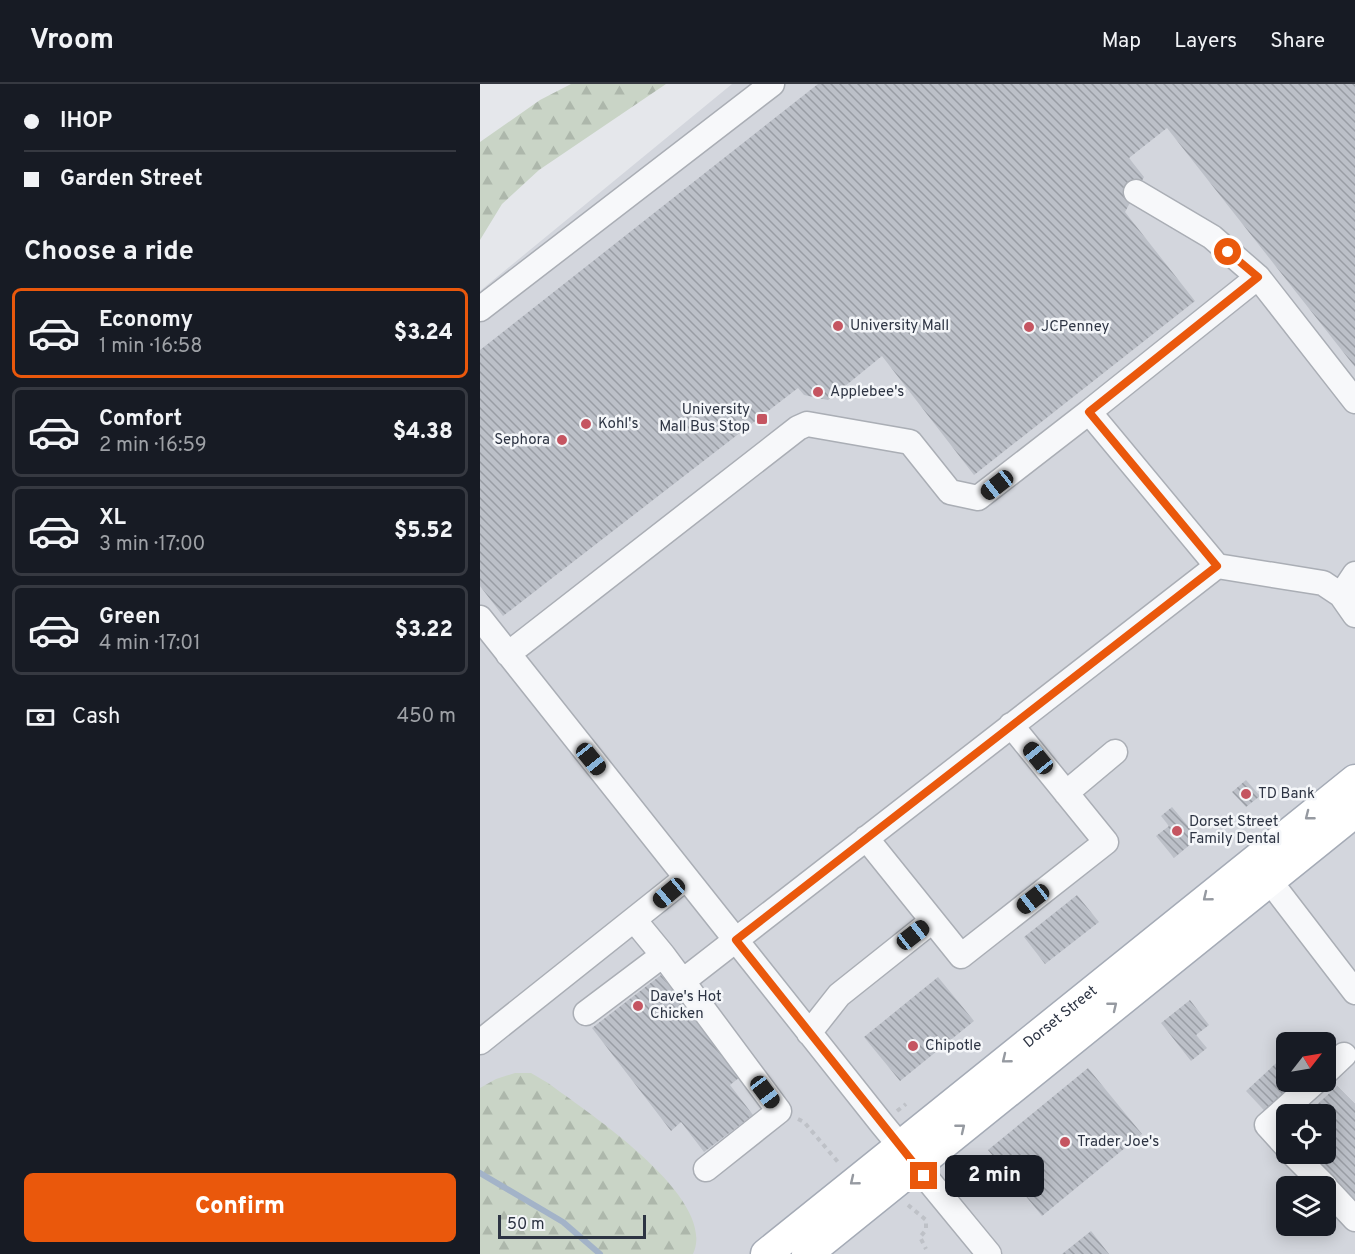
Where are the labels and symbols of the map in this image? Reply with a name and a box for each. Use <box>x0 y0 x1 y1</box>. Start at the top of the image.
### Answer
route start <box>1214 238 1241 265</box>
place label: University Mall <box>850 317 949 336</box>
place label: JCPenney <box>1041 318 1110 337</box>
marker: University Mall <box>831 319 845 333</box>
marker: JCPenney <box>1022 320 1036 334</box>
place label: Applebee's <box>830 383 904 402</box>
marker: Applebee's <box>811 385 825 399</box>
place label: University Mall Bus Stop <box>659 401 750 437</box>
marker: University Mall Bus Stop <box>755 412 769 426</box>
place label: Kohl's <box>598 415 639 434</box>
marker: Kohl's <box>579 417 593 431</box>
place label: Sephora <box>494 431 550 450</box>
marker: Sephora <box>555 433 569 447</box>
car <box>977 467 1017 503</box>
car <box>1020 738 1056 778</box>
car <box>573 739 609 779</box>
place label: TD Bank <box>1258 785 1315 804</box>
marker: TD Bank <box>1239 787 1253 801</box>
one-way arrow <box>1305 808 1316 819</box>
place label: Dorset Street Family Dental <box>1189 813 1280 849</box>
marker: Dorset Street Family Dental <box>1170 824 1184 838</box>
car <box>649 875 689 911</box>
car <box>1013 881 1053 917</box>
one-way arrow <box>1203 889 1214 900</box>
car <box>893 917 933 953</box>
street label: Dorset Street <box>1020 982 1101 1052</box>
place label: Dave's Hot Chicken <box>650 988 722 1024</box>
marker: Dave's Hot Chicken <box>631 999 645 1013</box>
one-way arrow <box>1106 1002 1117 1013</box>
north arrow <box>1276 1032 1336 1092</box>
place label: Chipotle <box>925 1037 981 1056</box>
marker: Chipotle <box>906 1039 920 1053</box>
one-way arrow <box>1002 1051 1013 1062</box>
car <box>747 1072 783 1112</box>
one-way arrow <box>954 1125 965 1136</box>
place label: Trader Joe's <box>1077 1133 1159 1152</box>
marker: Trader Joe's <box>1058 1135 1072 1149</box>
callout: 2 min <box>945 1155 1044 1197</box>
route end <box>910 1162 937 1189</box>
one-way arrow <box>850 1174 861 1185</box>
scale bar <box>498 1212 646 1240</box>

